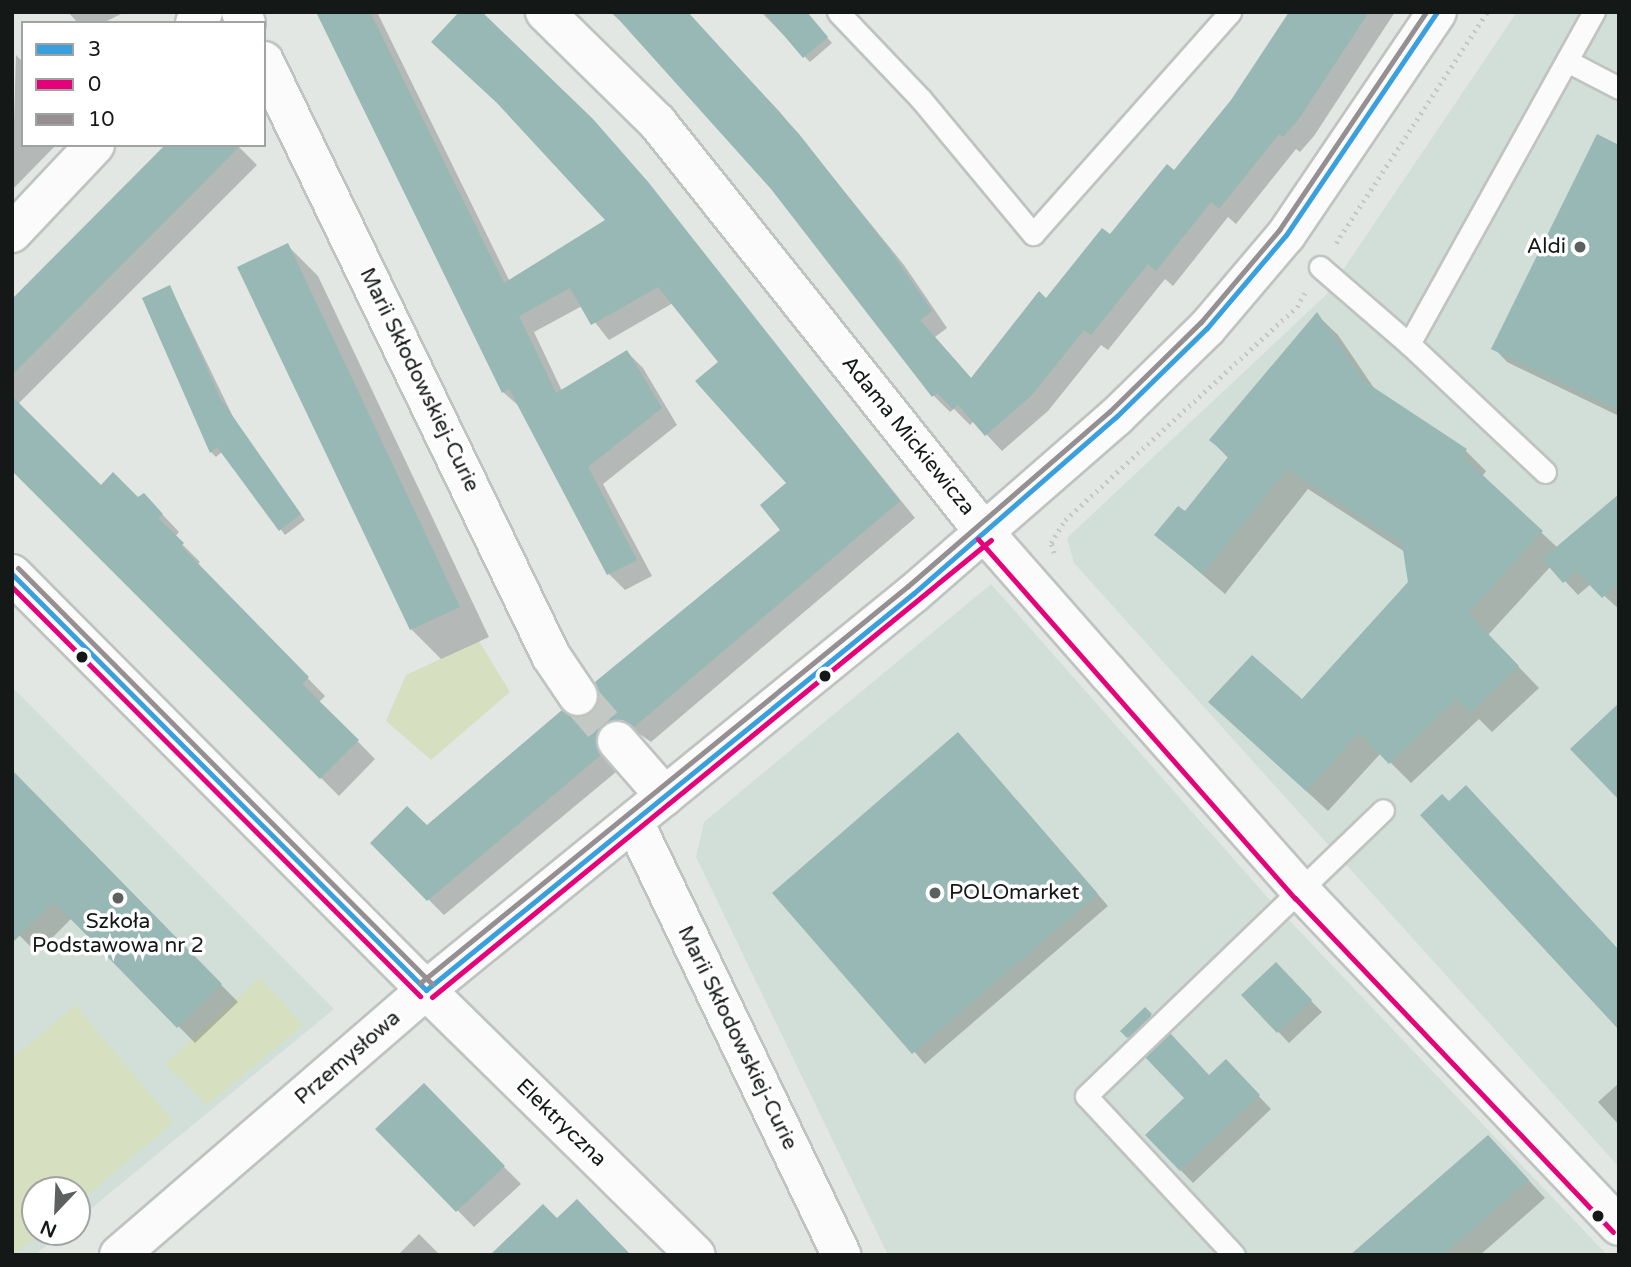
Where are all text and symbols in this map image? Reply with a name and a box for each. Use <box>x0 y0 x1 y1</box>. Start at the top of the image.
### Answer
legend <box>21 21 266 147</box>
text: 3 <box>88 37 101 62</box>
text: 0 <box>88 72 101 97</box>
text: 10 <box>88 107 114 132</box>
place label: Aldi <box>1527 234 1566 260</box>
marker: Aldi <box>1572 239 1588 255</box>
street label: Marii Skłodowskiej-Curie <box>354 264 484 496</box>
street label: Adama Mickiewicza <box>836 351 980 521</box>
unlabelled marker <box>75 650 89 664</box>
unlabelled marker <box>818 669 832 683</box>
place label: POLOmarket <box>949 880 1079 906</box>
marker: POLOmarket <box>927 885 943 901</box>
marker: Szkoła Podstawowa nr 2 <box>110 890 126 906</box>
place label: Szkoła Podstawowa nr 2 <box>32 909 204 959</box>
street label: Marii Skłodowskiej-Curie <box>672 922 802 1154</box>
street label: Przemysłowa <box>290 1005 406 1111</box>
street label: Elektryczna <box>511 1074 611 1172</box>
north arrow <box>21 1176 91 1246</box>
unlabelled marker <box>1591 1209 1605 1223</box>
text: N <box>37 1215 60 1242</box>

